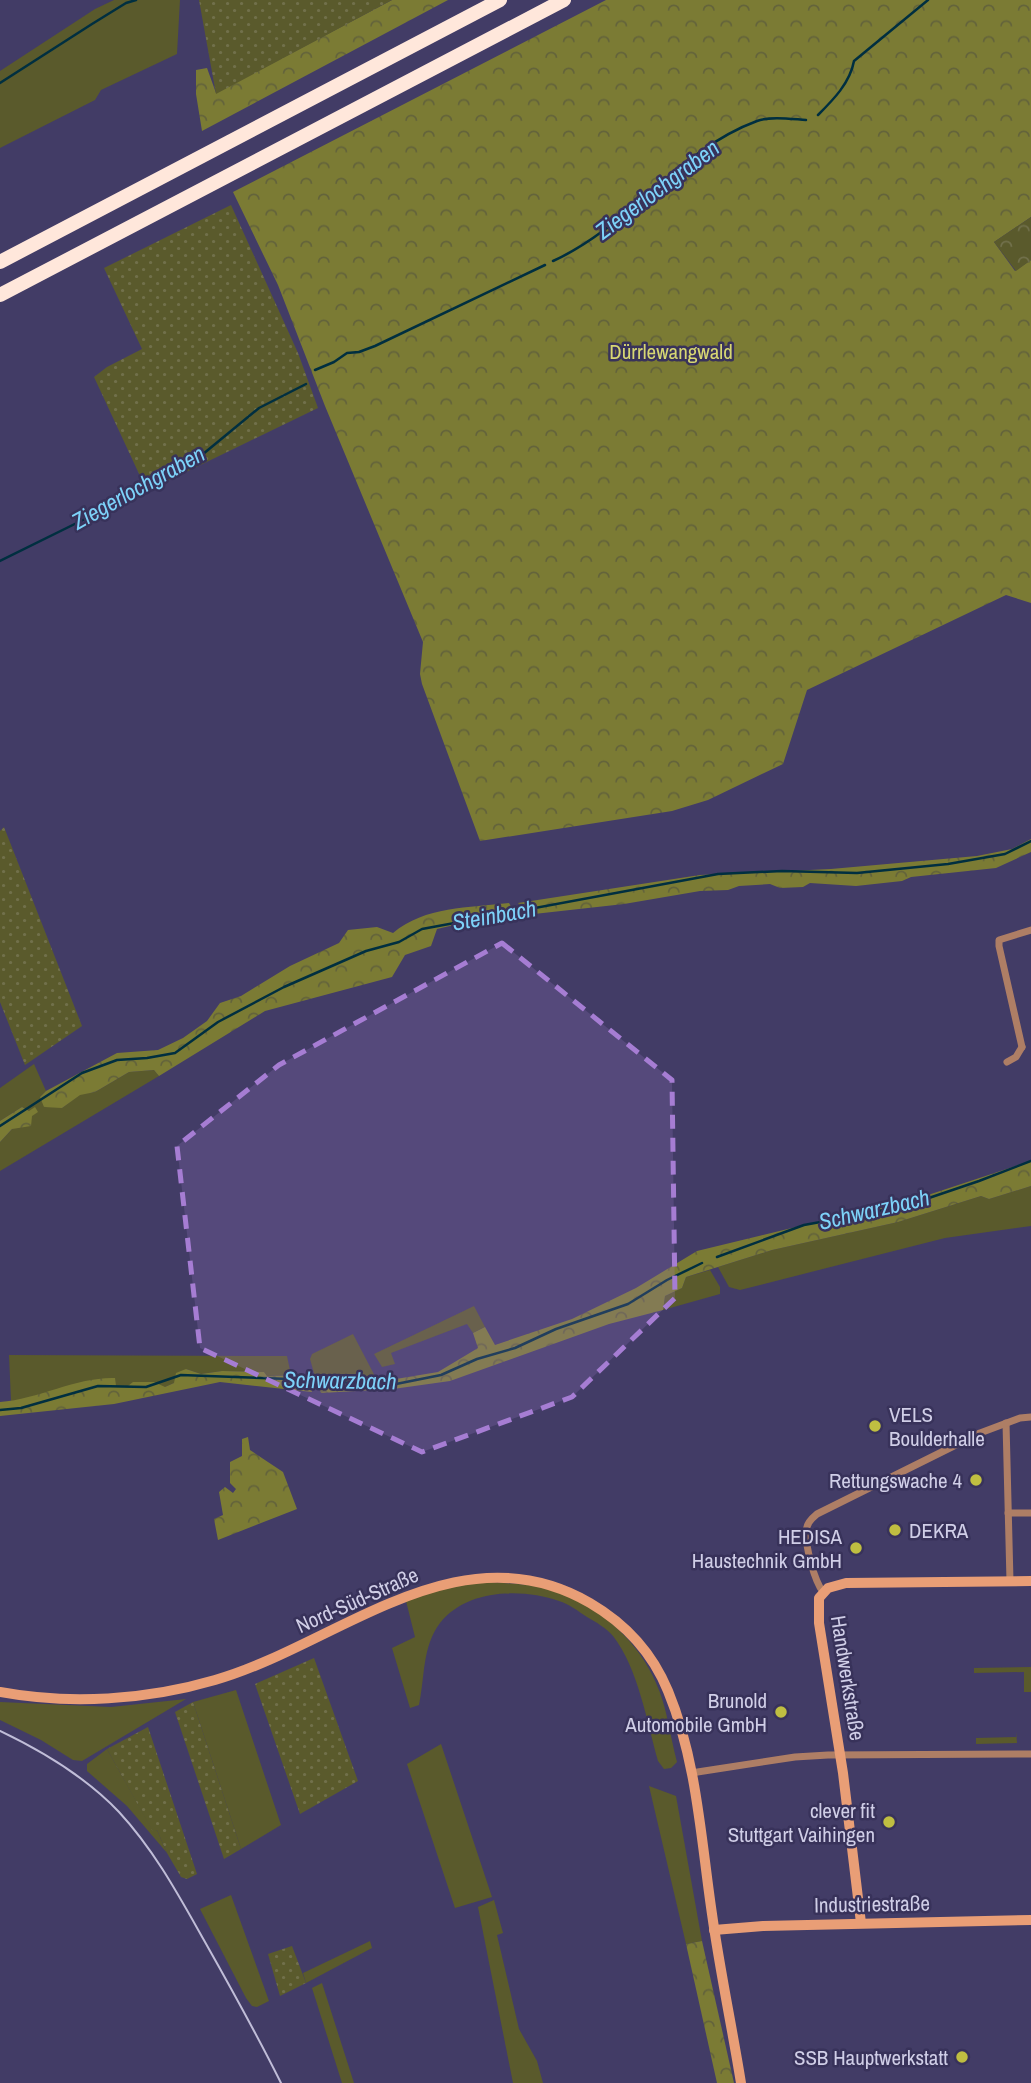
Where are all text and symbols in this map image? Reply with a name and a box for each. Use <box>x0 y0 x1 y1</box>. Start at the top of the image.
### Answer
water label: Ziegerlochgraben <box>588 132 725 246</box>
park label: Dürrlewangwald <box>609 337 733 366</box>
water label: Ziegerlochgraben <box>65 438 210 537</box>
water label: Steinbach <box>449 892 539 938</box>
water label: Schwarzbach <box>815 1181 933 1237</box>
water label: Schwarzbach <box>283 1364 397 1396</box>
place label: VELS Boulderhalle <box>889 1400 985 1453</box>
marker: VELS Boulderhalle <box>867 1418 883 1434</box>
place label: Rettungswache 4 <box>829 1466 962 1495</box>
marker: Rettungswache 4 <box>968 1472 984 1488</box>
place label: DEKRA <box>909 1516 969 1545</box>
place label: HEDISA Haustechnik GmbH <box>692 1522 843 1575</box>
marker: DEKRA <box>887 1522 903 1538</box>
marker: HEDISA Haustechnik GmbH <box>848 1540 864 1556</box>
street label: Nord-Süd-Straße <box>291 1560 423 1640</box>
street label: Handwerkstraße <box>824 1613 872 1743</box>
place label: Brunold Automobile GmbH <box>624 1686 767 1739</box>
marker: Brunold Automobile GmbH <box>773 1704 789 1720</box>
place label: clever fit Stuttgart Vaihingen <box>728 1796 875 1849</box>
marker: clever fit Stuttgart Vaihingen <box>881 1814 897 1830</box>
street label: Industriestraße <box>814 1888 930 1920</box>
place label: SSB Hauptwerkstatt <box>794 2043 948 2072</box>
marker: SSB Hauptwerkstatt <box>954 2049 970 2065</box>

